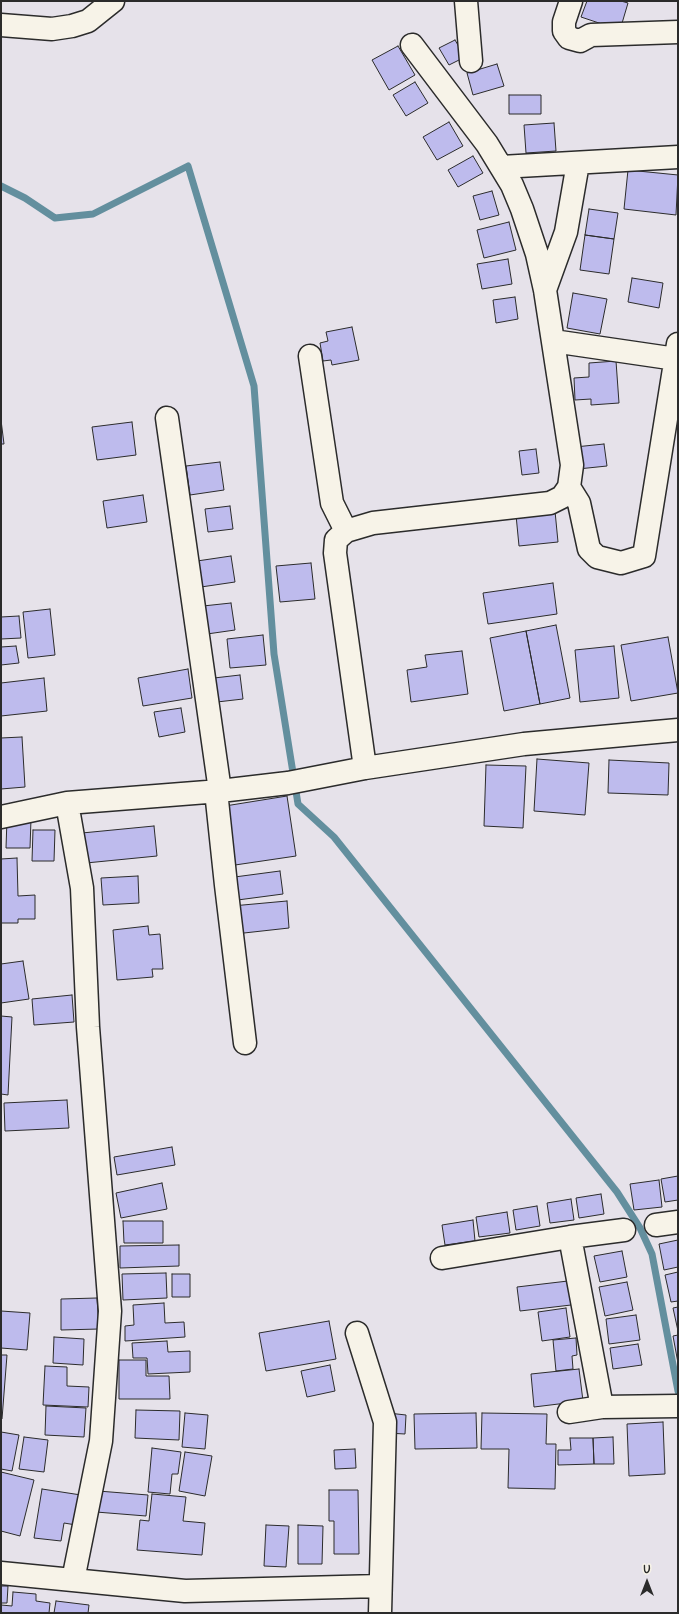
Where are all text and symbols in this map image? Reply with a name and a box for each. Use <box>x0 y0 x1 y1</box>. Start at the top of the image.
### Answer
north arrow <box>627 1562 667 1602</box>
text: U <box>643 1563 651 1576</box>

